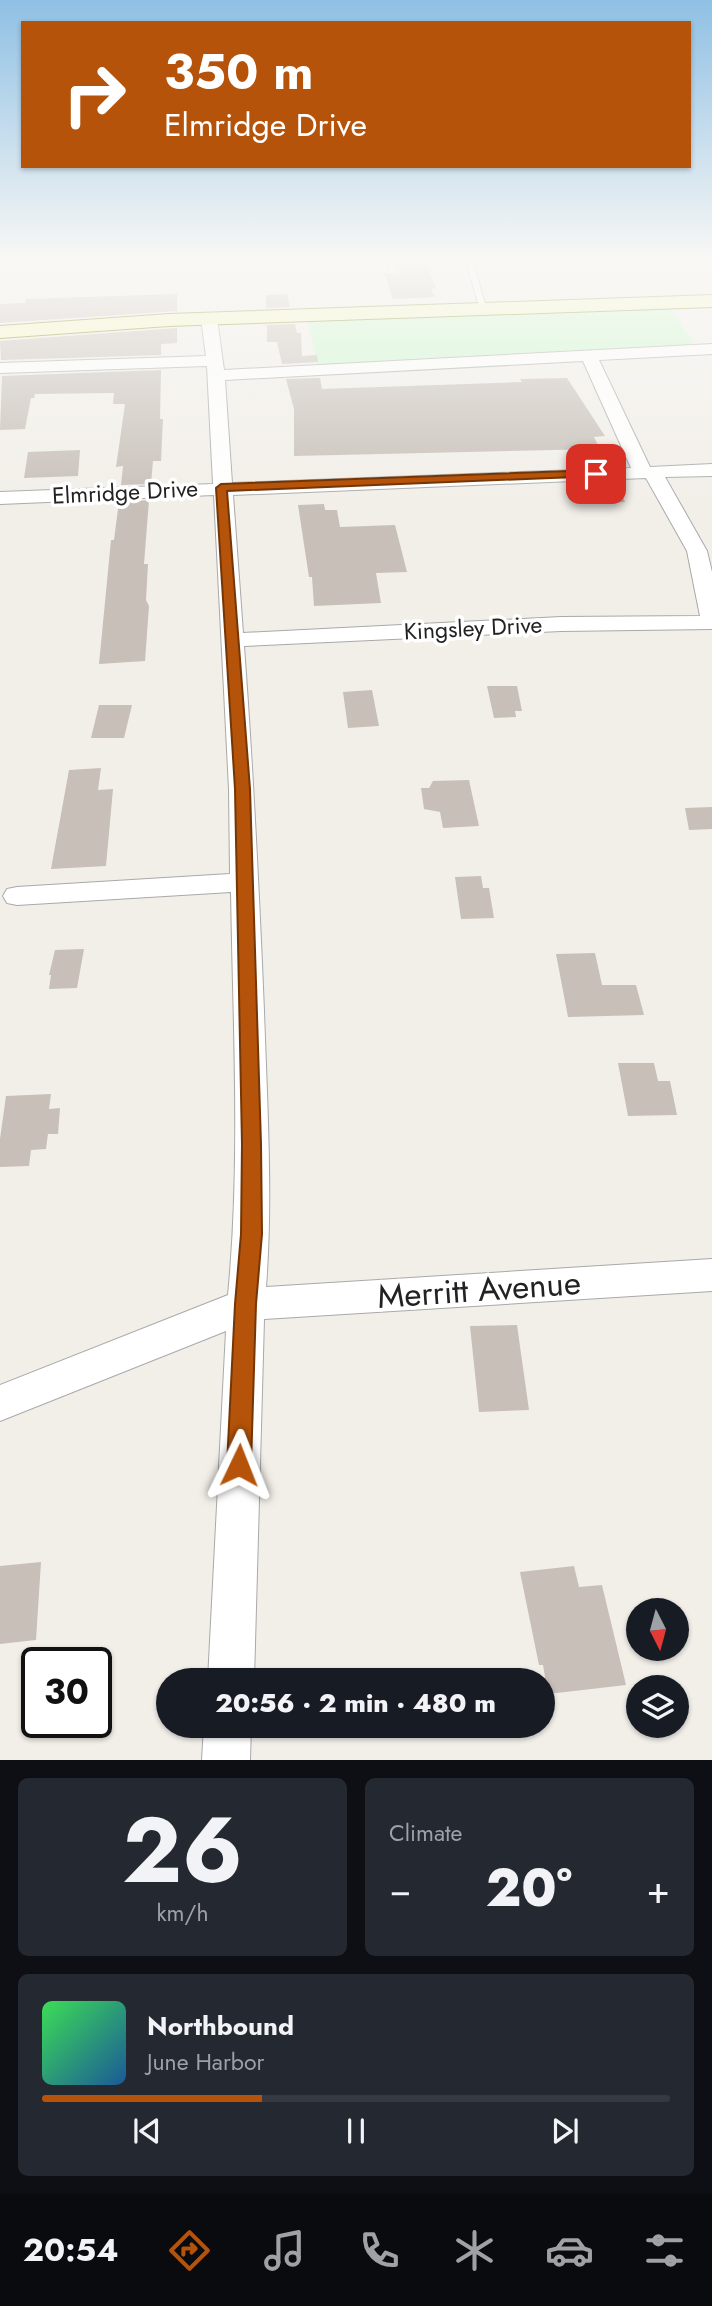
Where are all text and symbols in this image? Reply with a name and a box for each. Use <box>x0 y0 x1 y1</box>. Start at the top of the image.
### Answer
text: 350 m <box>164 37 313 107</box>
icon: right <box>49 49 140 140</box>
text: Elmridge Drive <box>164 102 367 148</box>
pin <box>566 444 626 504</box>
icon: arrive <box>577 455 615 493</box>
street label: Elmridge Drive <box>51 471 199 513</box>
street label: Kingsley Drive <box>403 607 543 649</box>
street label: Merritt Avenue <box>376 1259 582 1320</box>
position arrow <box>202 1428 276 1502</box>
north arrow <box>626 1598 690 1661</box>
map controls <box>626 1598 689 1738</box>
speed limit sign: 30 <box>21 1647 112 1738</box>
button: layers <box>626 1675 689 1738</box>
text: 20:56 · 2 min · 480 m <box>215 1684 496 1722</box>
text: 26 <box>122 1785 243 1916</box>
text: Climate <box>389 1816 462 1850</box>
text: 20° <box>486 1850 572 1926</box>
text: − <box>389 1862 411 1917</box>
text: + <box>647 1862 670 1917</box>
text: km/h <box>157 1896 208 1930</box>
text: Northbound <box>147 2007 294 2045</box>
text: June Harbor <box>147 2045 264 2079</box>
icon: previous <box>128 2112 166 2150</box>
icon: pause <box>337 2112 375 2150</box>
icon: next <box>546 2112 584 2150</box>
icon: directions <box>165 2226 214 2275</box>
icon: music <box>260 2226 309 2275</box>
icon: phone <box>355 2226 404 2275</box>
icon: climate <box>450 2226 499 2275</box>
icon: car <box>545 2226 594 2275</box>
icon: filters <box>640 2226 689 2275</box>
text: 20:54 <box>23 2227 119 2273</box>

